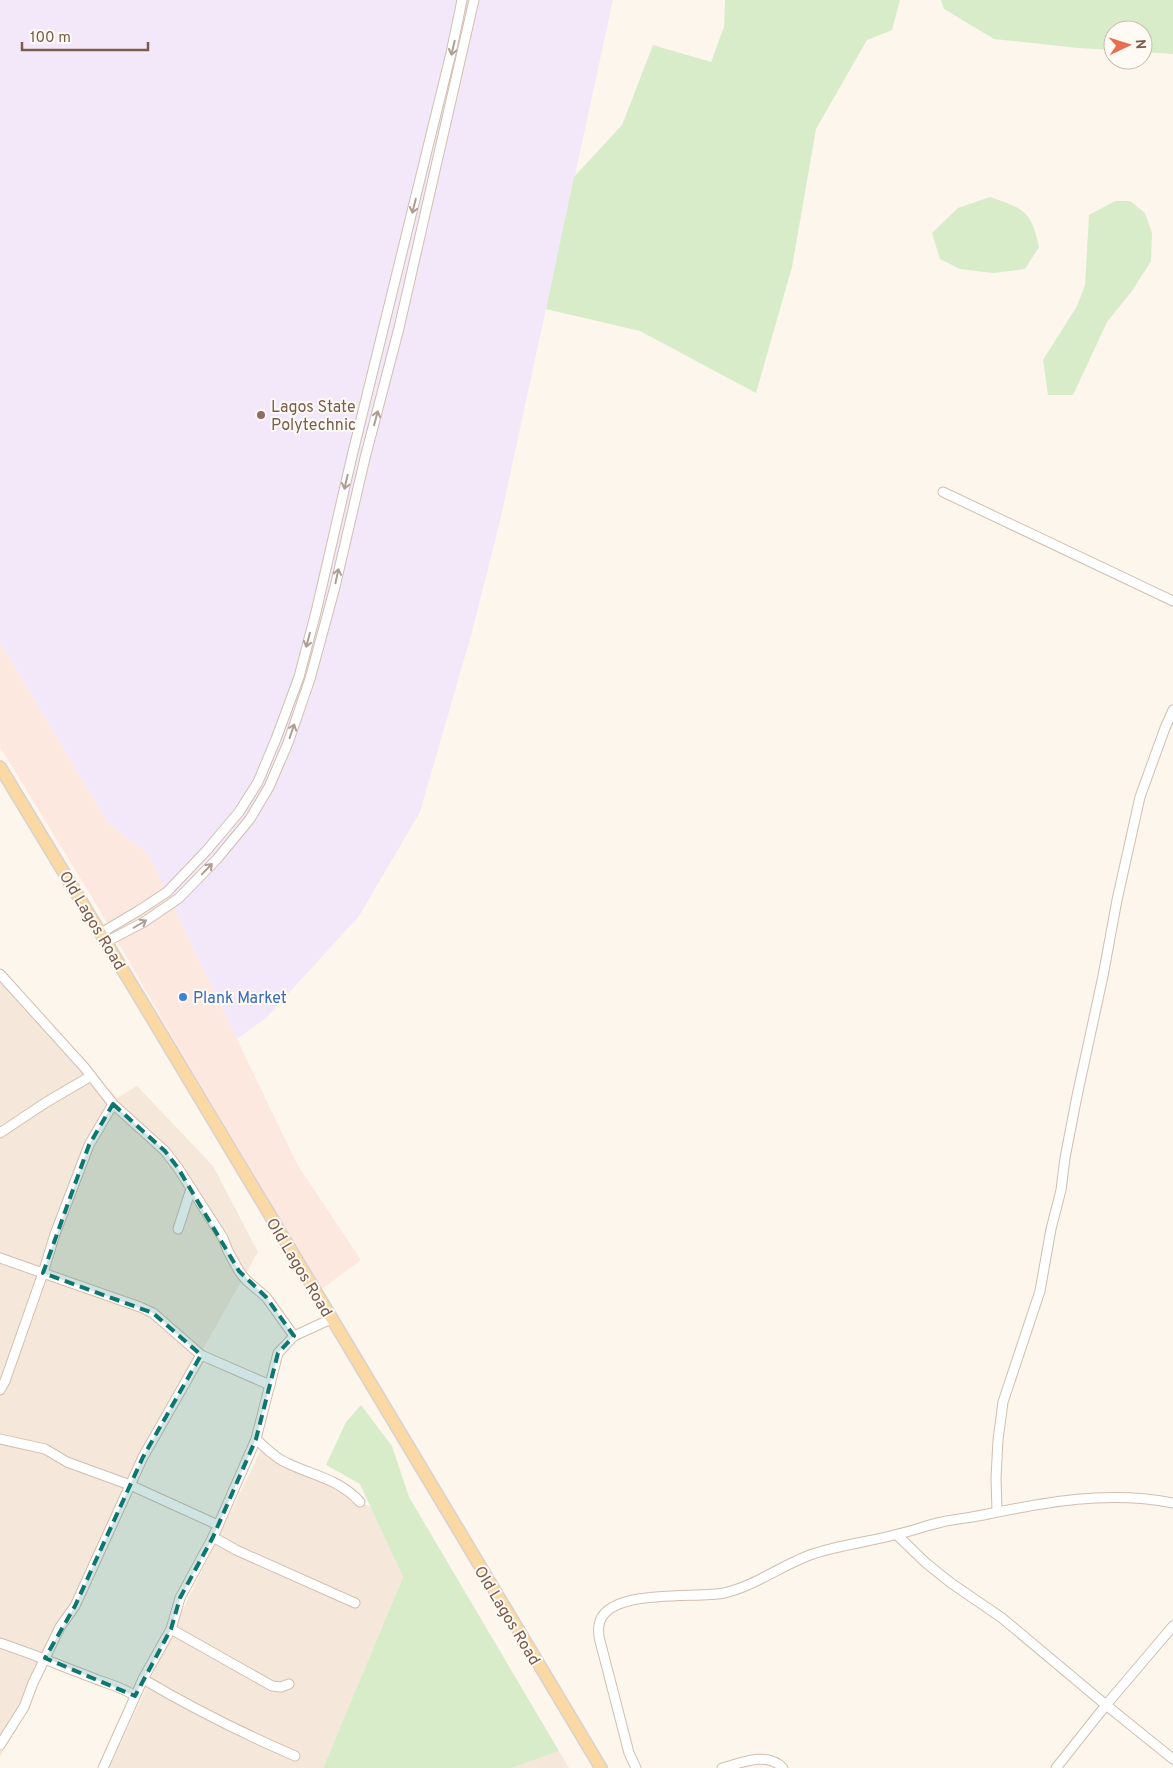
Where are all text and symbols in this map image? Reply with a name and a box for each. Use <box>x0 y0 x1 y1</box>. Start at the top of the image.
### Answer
scale bar <box>22 20 149 52</box>
north arrow <box>1103 20 1153 70</box>
text: 100 m <box>30 29 71 48</box>
one-way arrow <box>448 39 457 55</box>
text: N <box>1131 39 1148 50</box>
one-way arrow <box>409 197 419 213</box>
place label: Lagos State Polytechnic <box>271 398 356 436</box>
marker: Lagos State Polytechnic <box>255 409 267 421</box>
one-way arrow <box>371 410 381 426</box>
one-way arrow <box>341 474 350 490</box>
one-way arrow <box>333 568 342 584</box>
one-way arrow <box>303 632 313 648</box>
one-way arrow <box>287 724 297 740</box>
one-way arrow <box>201 863 213 875</box>
street label: Old Lagos Road <box>54 868 129 974</box>
one-way arrow <box>132 918 147 928</box>
place label: Plank Market <box>193 989 287 1009</box>
marker: Plank Market <box>177 991 189 1003</box>
street label: Old Lagos Road <box>261 1215 336 1321</box>
street label: Old Lagos Road <box>469 1563 544 1669</box>

